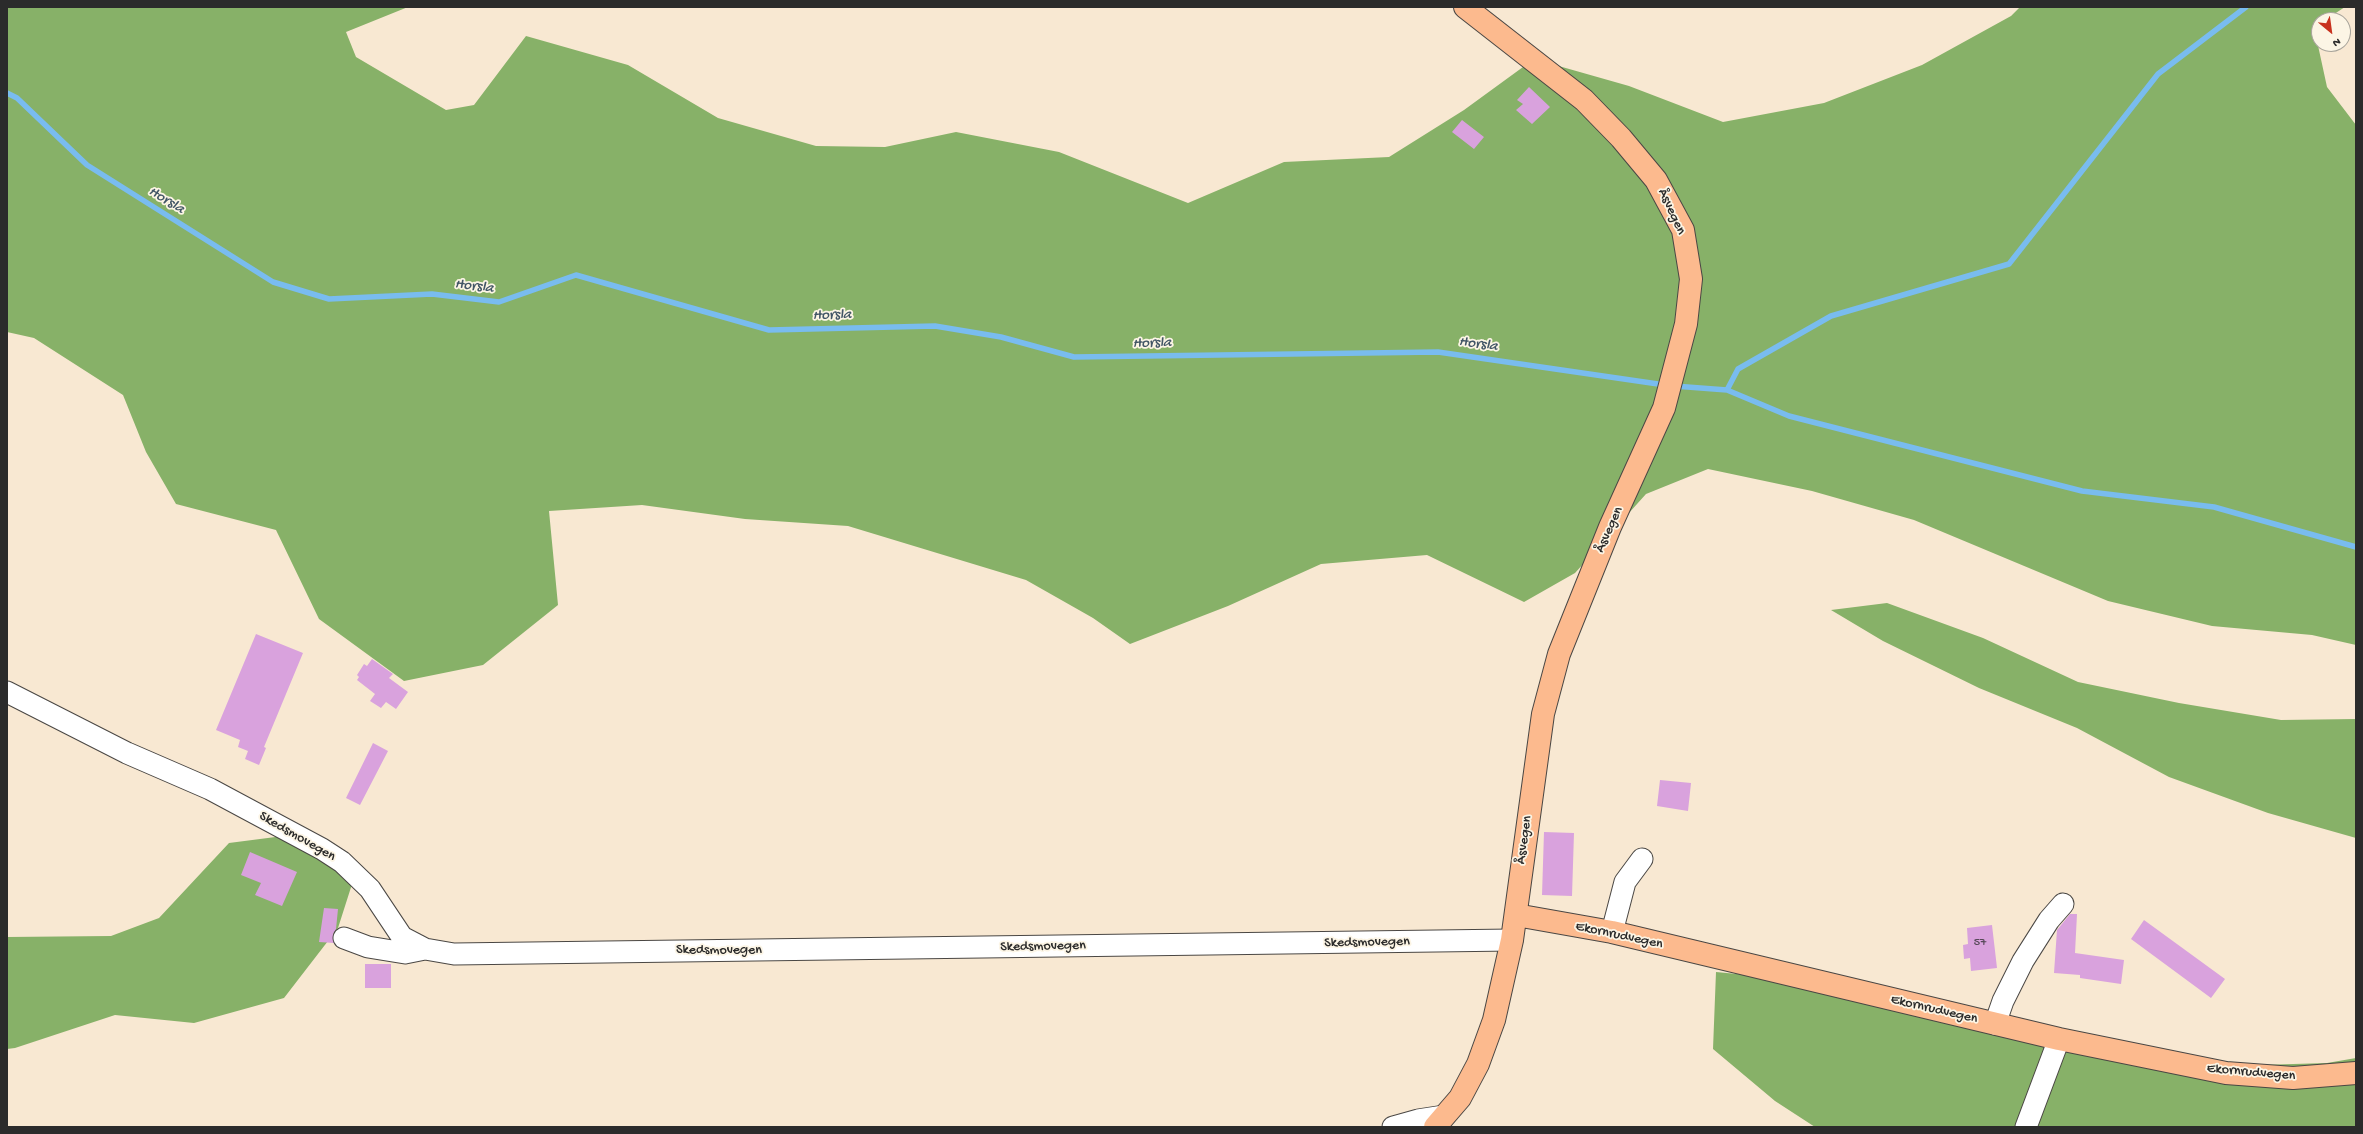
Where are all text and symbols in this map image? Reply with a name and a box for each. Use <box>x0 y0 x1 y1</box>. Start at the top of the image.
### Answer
north arrow <box>2311 12 2351 52</box>
text: N <box>2330 35 2342 49</box>
water label: Horsla <box>145 183 187 219</box>
street label: Åsvegen <box>1653 186 1689 238</box>
water label: Horsla <box>454 276 494 298</box>
water label: Horsla <box>812 307 852 325</box>
water label: Horsla <box>1458 333 1498 357</box>
water label: Horsla <box>1132 335 1172 353</box>
street label: Åsvegen <box>1592 504 1628 556</box>
street label: Skedsmovegen <box>256 808 338 866</box>
street label: Åsvegen <box>1513 815 1537 865</box>
street label: Ekornrudvegen <box>1574 919 1664 953</box>
street label: Skedsmovegen <box>1324 934 1410 952</box>
house number: 57 <box>1974 936 1986 950</box>
street label: Skedsmovegen <box>1000 938 1086 956</box>
street label: Skedsmovegen <box>676 943 762 959</box>
street label: Ekornrudvegen <box>1889 992 1979 1028</box>
street label: Ekornrudvegen <box>2206 1061 2296 1085</box>

